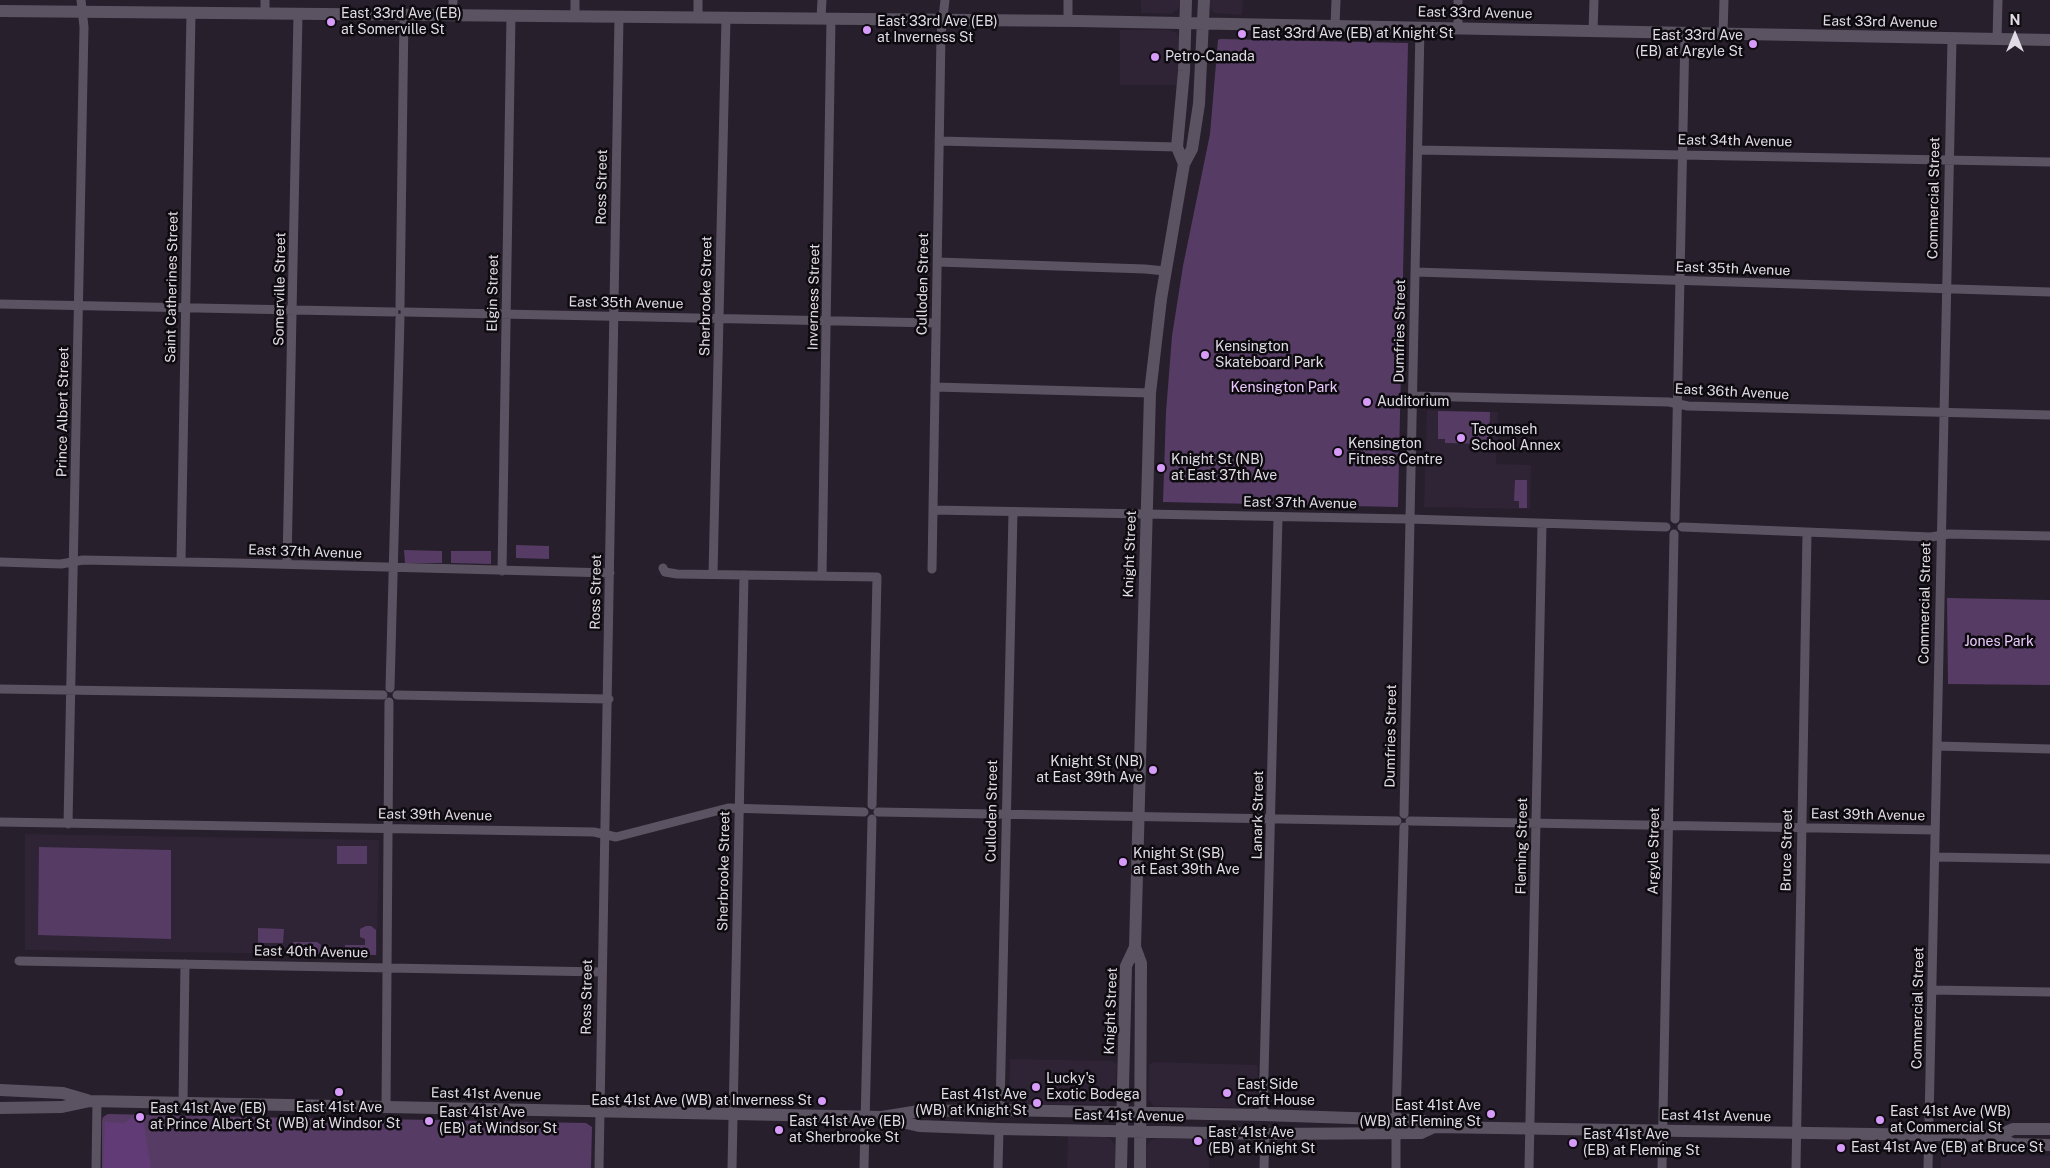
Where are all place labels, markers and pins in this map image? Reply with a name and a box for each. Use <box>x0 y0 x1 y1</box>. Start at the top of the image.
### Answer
place label: East 33rd Ave (EB) at Somerville St <box>341 6 462 38</box>
place label: East 33rd Ave (EB) at Inverness St <box>877 14 998 46</box>
marker: East 33rd Ave (EB) at Somerville St <box>325 16 337 28</box>
marker: East 33rd Ave (EB) at Inverness St <box>861 24 873 36</box>
place label: East 33rd Ave (EB) at Knight St <box>1252 26 1453 42</box>
marker: East 33rd Ave (EB) at Knight St <box>1236 28 1248 40</box>
place label: East 33rd Ave (EB) at Argyle St <box>1636 28 1743 60</box>
marker: East 33rd Ave (EB) at Argyle St <box>1747 38 1759 50</box>
place label: Petro-Canada <box>1165 49 1255 65</box>
marker: Petro-Canada <box>1149 51 1161 63</box>
place label: Kensington Skateboard Park <box>1215 339 1324 372</box>
marker: Kensington Skateboard Park <box>1199 349 1211 361</box>
place label: Auditorium <box>1377 394 1449 410</box>
marker: Auditorium <box>1361 396 1373 408</box>
place label: Tecumseh School Annex <box>1471 422 1561 454</box>
marker: Tecumseh School Annex <box>1455 432 1467 444</box>
place label: Kensington Fitness Centre <box>1348 436 1443 468</box>
marker: Kensington Fitness Centre <box>1332 446 1344 458</box>
place label: Knight St (NB) at East 37th Ave <box>1171 452 1277 484</box>
marker: Knight St (NB) at East 37th Ave <box>1155 462 1167 474</box>
place label: Knight St (NB) at East 39th Ave <box>1036 754 1143 786</box>
marker: Knight St (NB) at East 39th Ave <box>1147 764 1159 776</box>
place label: Knight St (SB) at East 39th Ave <box>1133 846 1240 879</box>
marker: Knight St (SB) at East 39th Ave <box>1117 856 1129 868</box>
place label: Lucky's Exotic Bodega <box>1046 1071 1140 1104</box>
place label: East Side Craft House <box>1237 1077 1315 1110</box>
marker: Lucky's Exotic Bodega <box>1030 1081 1042 1093</box>
marker: East 41st Ave (WB) at Windsor St <box>333 1086 345 1098</box>
place label: East 41st Ave (WB) at Knight St <box>915 1087 1027 1120</box>
marker: East Side Craft House <box>1221 1087 1233 1099</box>
place label: East 41st Ave (WB) at Inverness St <box>591 1093 812 1109</box>
marker: East 41st Ave (WB) at Inverness St <box>816 1095 828 1107</box>
marker: East 41st Ave (WB) at Knight St <box>1031 1097 1043 1109</box>
place label: East 41st Ave (WB) at Fleming St <box>1360 1098 1481 1130</box>
place label: East 41st Ave (WB) at Windsor St <box>278 1100 400 1132</box>
place label: East 41st Ave (EB) at Prince Albert St <box>150 1101 270 1134</box>
place label: East 41st Ave (WB) at Commercial St <box>1890 1104 2011 1136</box>
place label: East 41st Ave (EB) at Windsor St <box>439 1105 557 1138</box>
marker: East 41st Ave (WB) at Fleming St <box>1485 1108 1497 1120</box>
marker: East 41st Ave (EB) at Prince Albert St <box>134 1111 146 1123</box>
place label: East 41st Ave (EB) at Sherbrooke St <box>789 1114 905 1146</box>
marker: East 41st Ave (WB) at Commercial St <box>1874 1114 1886 1126</box>
marker: East 41st Ave (EB) at Windsor St <box>423 1115 435 1127</box>
marker: East 41st Ave (EB) at Sherbrooke St <box>773 1124 785 1136</box>
place label: East 41st Ave (EB) at Knight St <box>1208 1125 1315 1158</box>
place label: East 41st Ave (EB) at Fleming St <box>1583 1127 1700 1160</box>
marker: East 41st Ave (EB) at Knight St <box>1192 1135 1204 1147</box>
marker: East 41st Ave (EB) at Fleming St <box>1567 1137 1579 1149</box>
place label: East 41st Ave (EB) at Bruce St <box>1851 1140 2043 1156</box>
marker: East 41st Ave (EB) at Bruce St <box>1835 1142 1847 1154</box>

